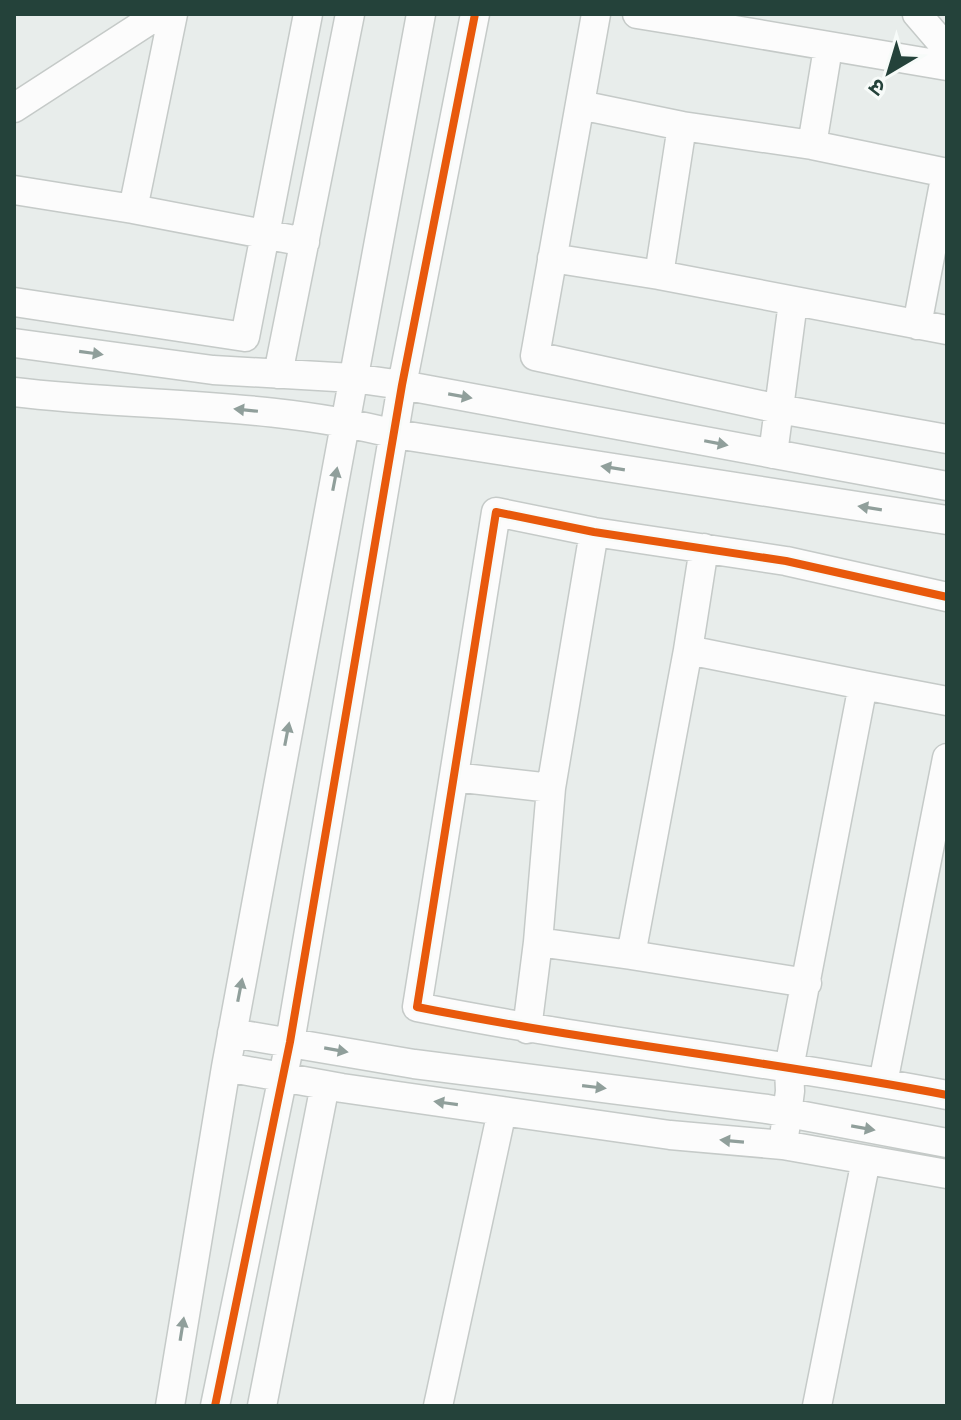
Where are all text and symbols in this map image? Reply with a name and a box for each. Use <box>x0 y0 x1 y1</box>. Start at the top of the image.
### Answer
north arrow <box>849 32 929 112</box>
text: उ <box>862 74 889 103</box>
one-way arrow <box>79 347 104 360</box>
one-way arrow <box>448 390 473 402</box>
one-way arrow <box>233 404 258 417</box>
one-way arrow <box>704 437 729 450</box>
one-way arrow <box>600 461 625 473</box>
one-way arrow <box>329 466 342 491</box>
one-way arrow <box>857 501 882 513</box>
one-way arrow <box>282 722 294 747</box>
one-way arrow <box>234 977 246 1002</box>
one-way arrow <box>324 1045 349 1057</box>
one-way arrow <box>582 1080 607 1093</box>
one-way arrow <box>433 1096 458 1109</box>
one-way arrow <box>851 1122 876 1134</box>
one-way arrow <box>719 1134 744 1147</box>
one-way arrow <box>177 1316 189 1341</box>

